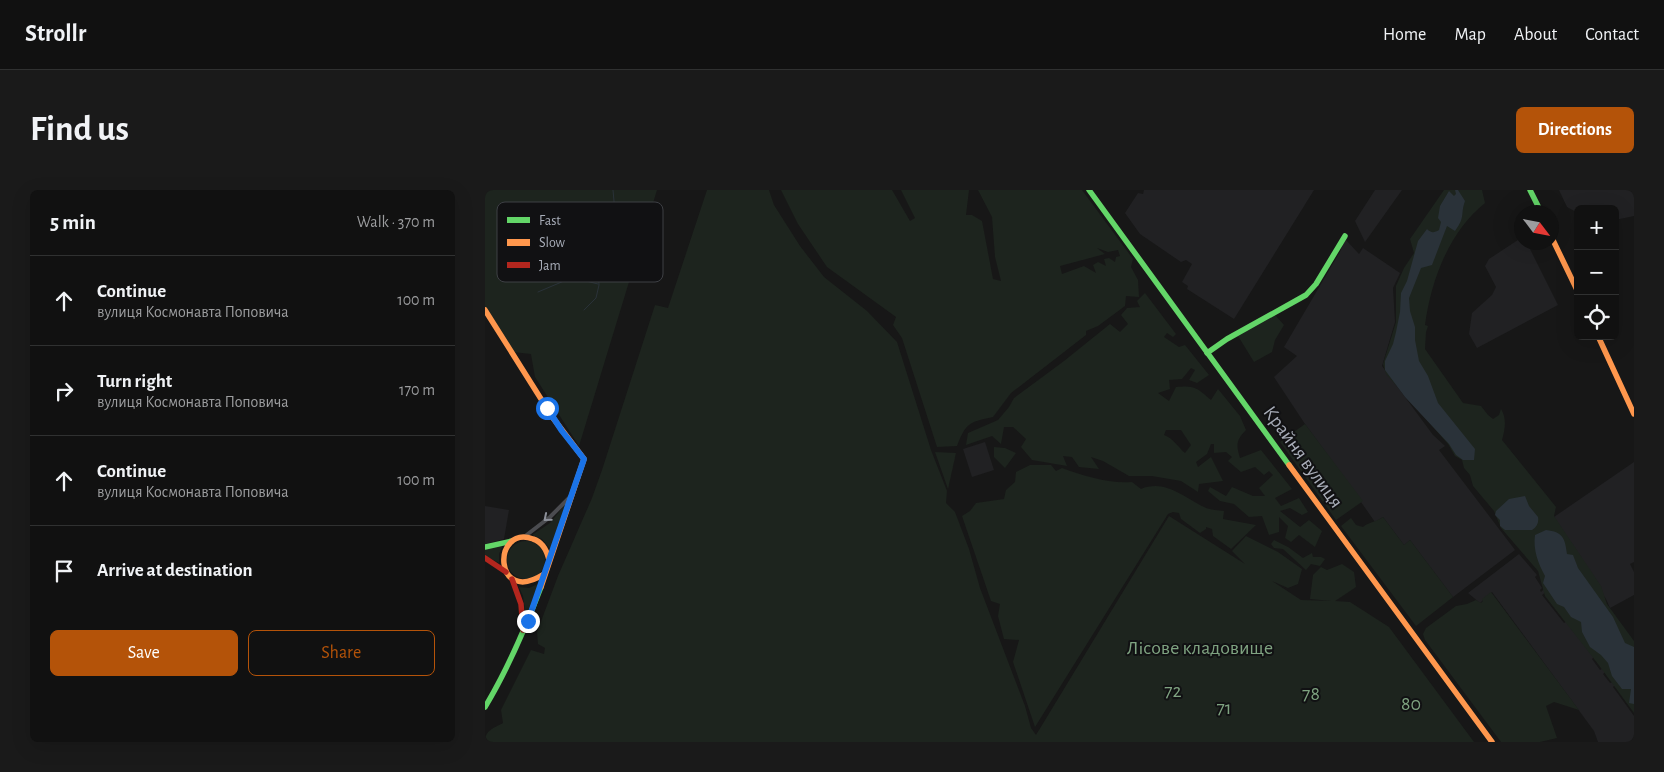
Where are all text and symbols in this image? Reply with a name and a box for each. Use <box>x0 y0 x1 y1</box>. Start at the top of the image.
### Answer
text: Strollr <box>25 22 86 46</box>
text: Home <box>1383 26 1426 44</box>
text: Map <box>1454 26 1486 44</box>
text: About <box>1514 26 1557 44</box>
text: Contact <box>1585 26 1639 44</box>
button: Directions <box>1516 107 1634 153</box>
text: Find us <box>30 112 129 147</box>
legend <box>497 202 663 282</box>
north arrow <box>1514 205 1559 250</box>
map controls <box>1574 205 1619 340</box>
button: + <box>1574 205 1619 250</box>
text: 5 min <box>50 212 96 233</box>
text: Walk · 370 m <box>357 214 435 230</box>
text: Fast <box>539 214 561 228</box>
text: Slow <box>539 236 566 250</box>
button: − <box>1574 250 1619 295</box>
text: Jam <box>539 259 561 273</box>
text: Continue <box>97 282 166 301</box>
icon: ahead <box>50 287 78 315</box>
text: 100 m <box>397 292 435 308</box>
button: locate <box>1574 295 1619 340</box>
text: вулиця Космонавта Поповича <box>97 304 289 320</box>
text: Turn right <box>97 372 172 391</box>
icon: right <box>50 377 78 405</box>
text: 170 m <box>399 382 435 398</box>
text: вулиця Космонавта Поповича <box>97 394 289 410</box>
route start <box>536 397 559 420</box>
street label: Крайня вулиця <box>1259 402 1347 512</box>
text: Continue <box>97 462 166 481</box>
icon: ahead <box>50 467 78 495</box>
text: 100 m <box>397 472 435 488</box>
text: вулиця Космонавта Поповича <box>97 484 289 500</box>
one-way arrow <box>544 513 553 522</box>
icon: arrive <box>50 557 78 585</box>
text: Arrive at destination <box>97 561 253 580</box>
route end <box>517 610 540 633</box>
button: Save <box>50 630 238 676</box>
button: Share <box>248 630 435 676</box>
park label: Лісове кладовище <box>1127 638 1273 658</box>
park label: 72 <box>1164 681 1182 701</box>
park label: 78 <box>1302 684 1320 704</box>
park label: 80 <box>1401 694 1421 714</box>
park label: 71 <box>1216 698 1232 718</box>

